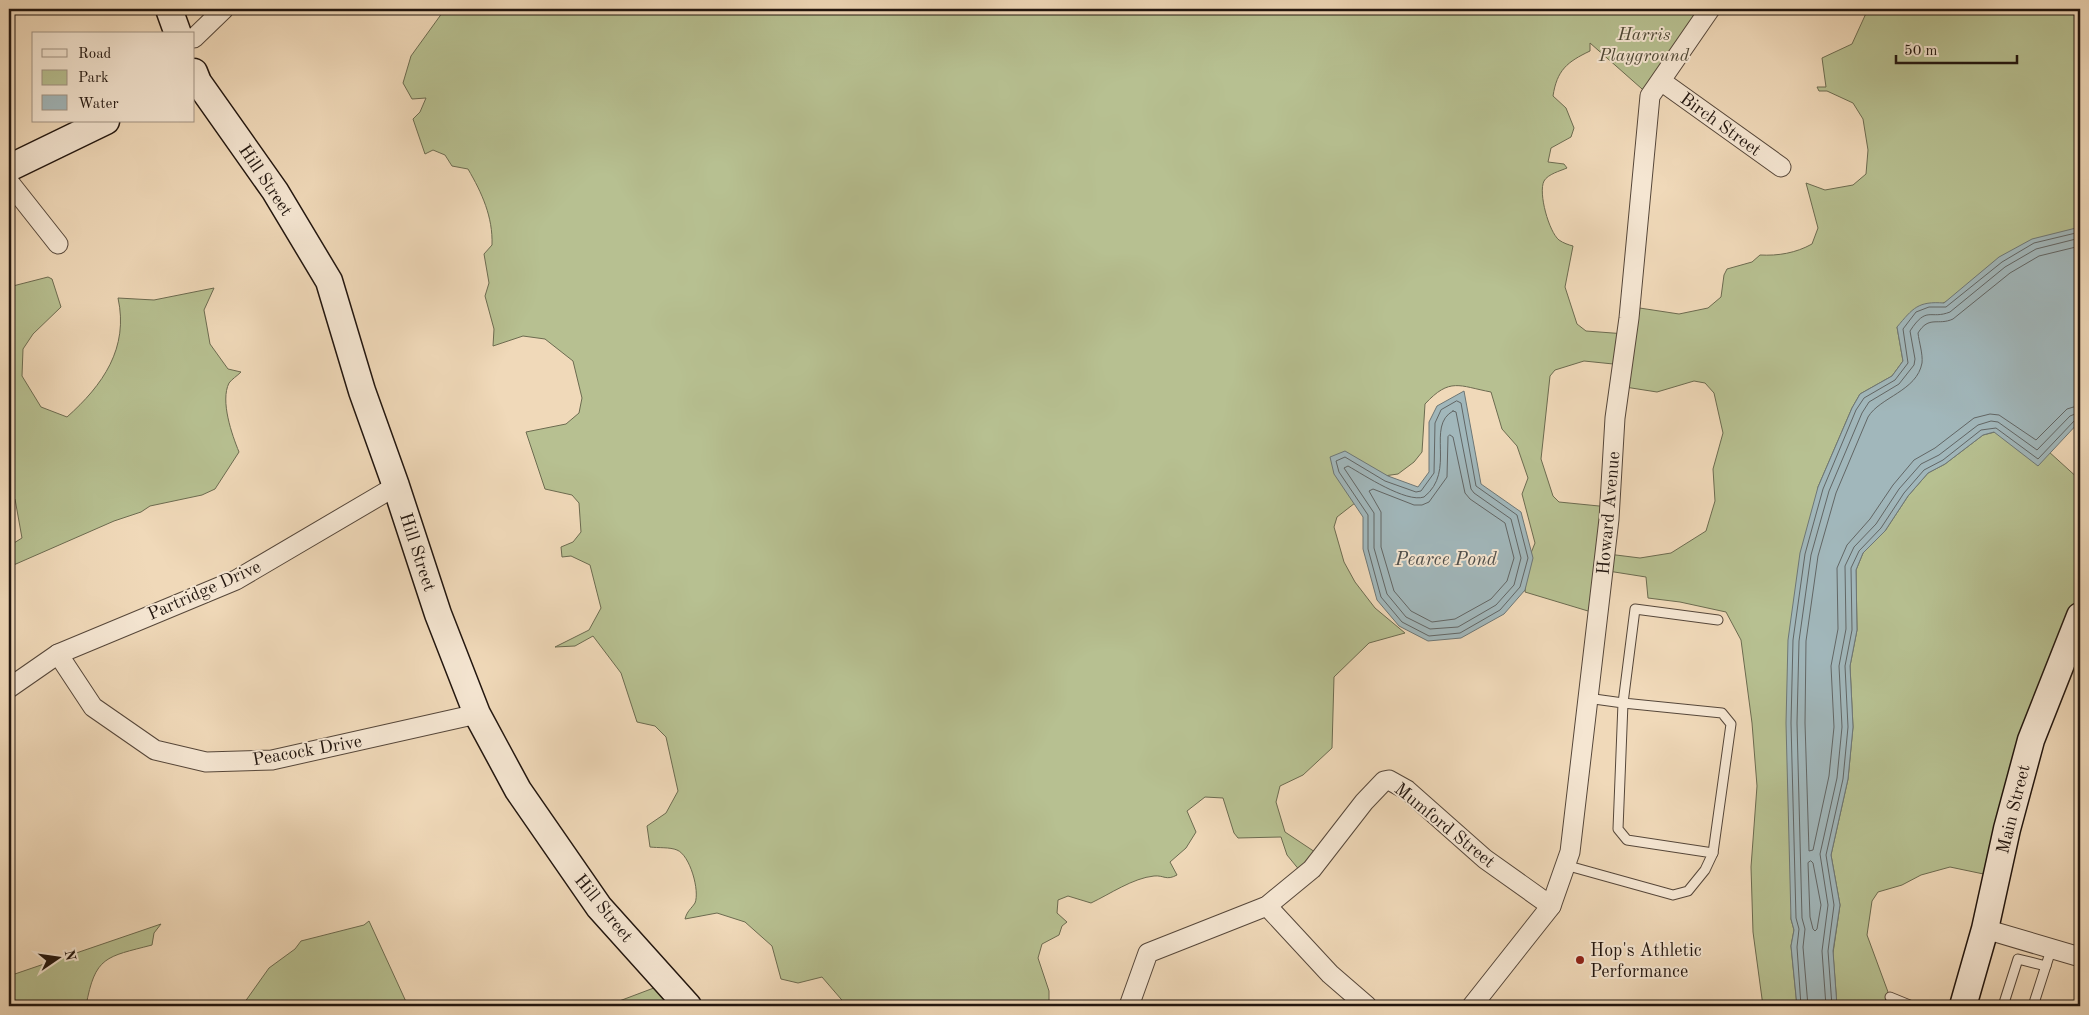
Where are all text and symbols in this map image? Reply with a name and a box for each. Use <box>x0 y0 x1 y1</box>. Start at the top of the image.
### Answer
park label: Harris Playground <box>1598 26 1690 65</box>
legend <box>32 32 195 122</box>
scale bar <box>1896 32 2018 64</box>
text: 50 m <box>1904 44 1938 59</box>
text: Road <box>78 47 112 62</box>
text: Park <box>78 71 109 86</box>
street label: Birch Street <box>1677 90 1764 160</box>
text: Water <box>78 97 119 112</box>
street label: Hill Street <box>235 142 295 219</box>
street label: Howard Avenue <box>1595 450 1623 576</box>
street label: Hill Street <box>396 511 438 594</box>
water label: Pearce Pond <box>1394 551 1498 570</box>
street label: Partridge Drive <box>145 558 264 624</box>
street label: Peacock Drive <box>251 733 363 769</box>
street label: Main Street <box>1994 763 2034 856</box>
street label: Mumford Street <box>1391 780 1498 872</box>
street label: Hill Street <box>571 871 636 946</box>
north arrow <box>32 932 82 982</box>
place label: Hop's Athletic Performance <box>1590 942 1702 981</box>
text: N <box>62 949 78 962</box>
marker: Hop's Athletic Performance <box>1574 954 1586 966</box>

